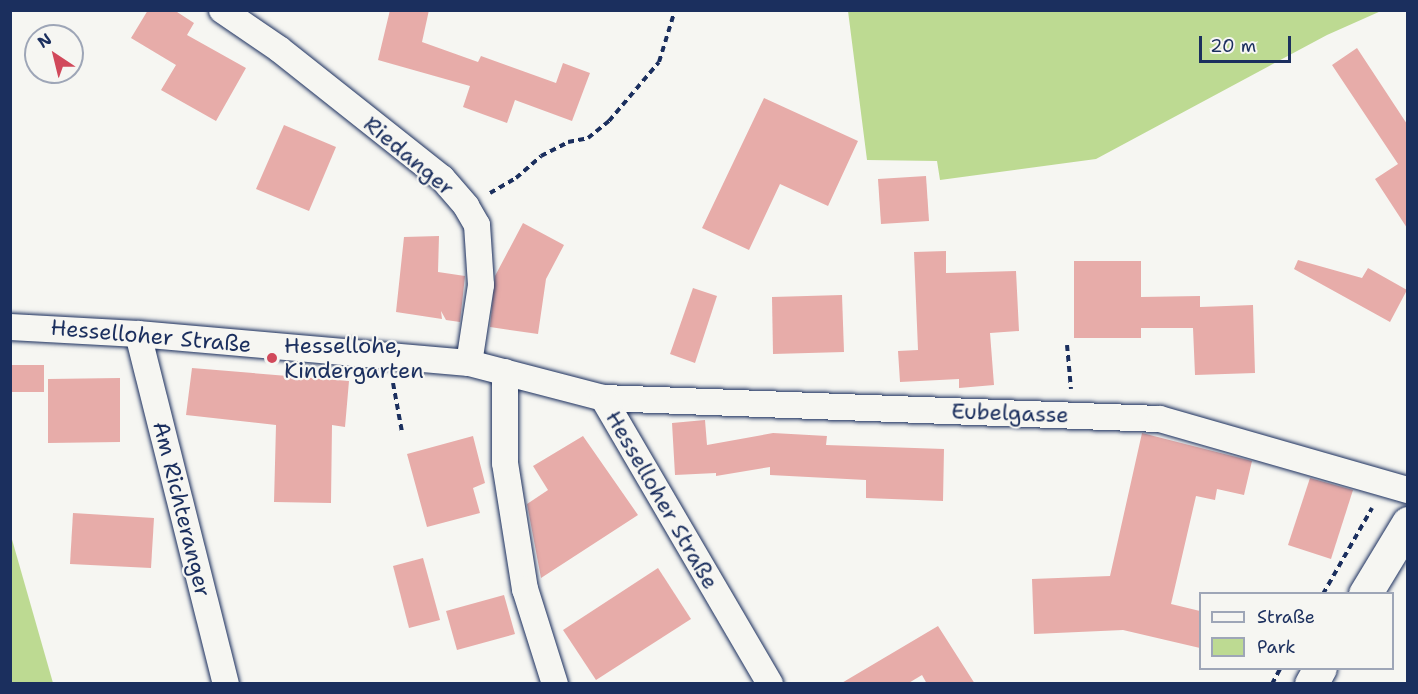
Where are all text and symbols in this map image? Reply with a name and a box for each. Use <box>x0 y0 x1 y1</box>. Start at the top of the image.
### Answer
north arrow <box>24 24 84 84</box>
scale bar <box>1202 24 1294 62</box>
text: N <box>33 28 56 53</box>
text: 20 m <box>1210 34 1256 58</box>
street label: Riedanger <box>358 111 460 201</box>
street label: Hesselloher Straße <box>49 314 253 358</box>
place label: Hessellohe, Kindergarten <box>284 332 424 384</box>
marker: Hessellohe, Kindergarten <box>265 351 279 365</box>
street label: Eubelgasse <box>951 398 1069 428</box>
street label: Hesselloher Straße <box>600 406 724 594</box>
street label: Am Richteranger <box>147 418 217 600</box>
legend <box>1199 592 1394 670</box>
text: Straße <box>1257 605 1315 629</box>
text: Park <box>1257 635 1296 659</box>

